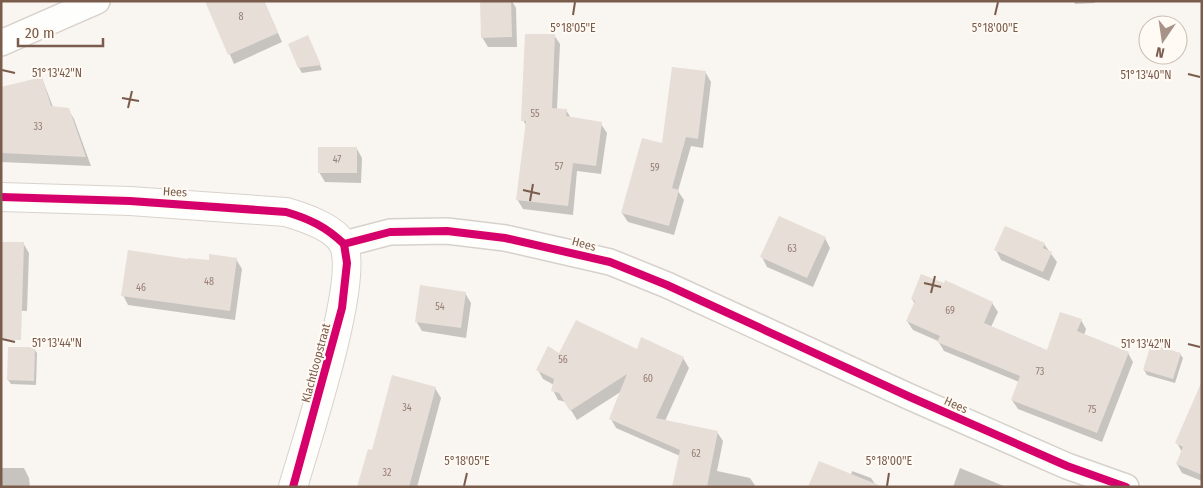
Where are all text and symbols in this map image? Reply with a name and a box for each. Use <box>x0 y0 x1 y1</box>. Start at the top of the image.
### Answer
house number: 8 <box>239 11 244 23</box>
scale bar <box>18 15 102 47</box>
north arrow <box>1138 15 1188 65</box>
text: 5°18'05"E <box>550 21 596 35</box>
text: 5°18'00"E <box>972 21 1019 35</box>
text: 20 m <box>25 24 55 42</box>
text: N <box>1154 43 1166 61</box>
text: 51°13'42"N <box>32 66 82 80</box>
text: 51°13'40"N <box>1120 68 1172 82</box>
house number: 55 <box>530 108 540 120</box>
house number: 33 <box>33 121 43 133</box>
house number: 47 <box>333 154 341 166</box>
house number: 57 <box>555 161 563 173</box>
house number: 59 <box>650 162 660 174</box>
street label: Hees <box>163 184 187 200</box>
street label: Hees <box>570 234 598 254</box>
house number: 63 <box>787 243 797 255</box>
house number: 48 <box>204 276 214 288</box>
house number: 46 <box>136 282 146 294</box>
house number: 54 <box>435 301 445 313</box>
house number: 69 <box>945 305 955 317</box>
street label: Klachtloopstraat <box>299 322 333 404</box>
text: 51°13'44"N <box>32 336 82 350</box>
text: 51°13'42"N <box>1121 337 1171 351</box>
house number: 56 <box>558 354 568 366</box>
house number: 73 <box>1036 366 1045 378</box>
house number: 60 <box>643 373 653 385</box>
street label: Hees <box>942 394 970 416</box>
house number: 34 <box>402 402 412 414</box>
house number: 75 <box>1088 404 1097 416</box>
house number: 62 <box>691 448 701 460</box>
text: 5°18'05"E <box>444 454 490 468</box>
text: 5°18'00"E <box>866 454 913 468</box>
house number: 32 <box>383 467 392 479</box>

